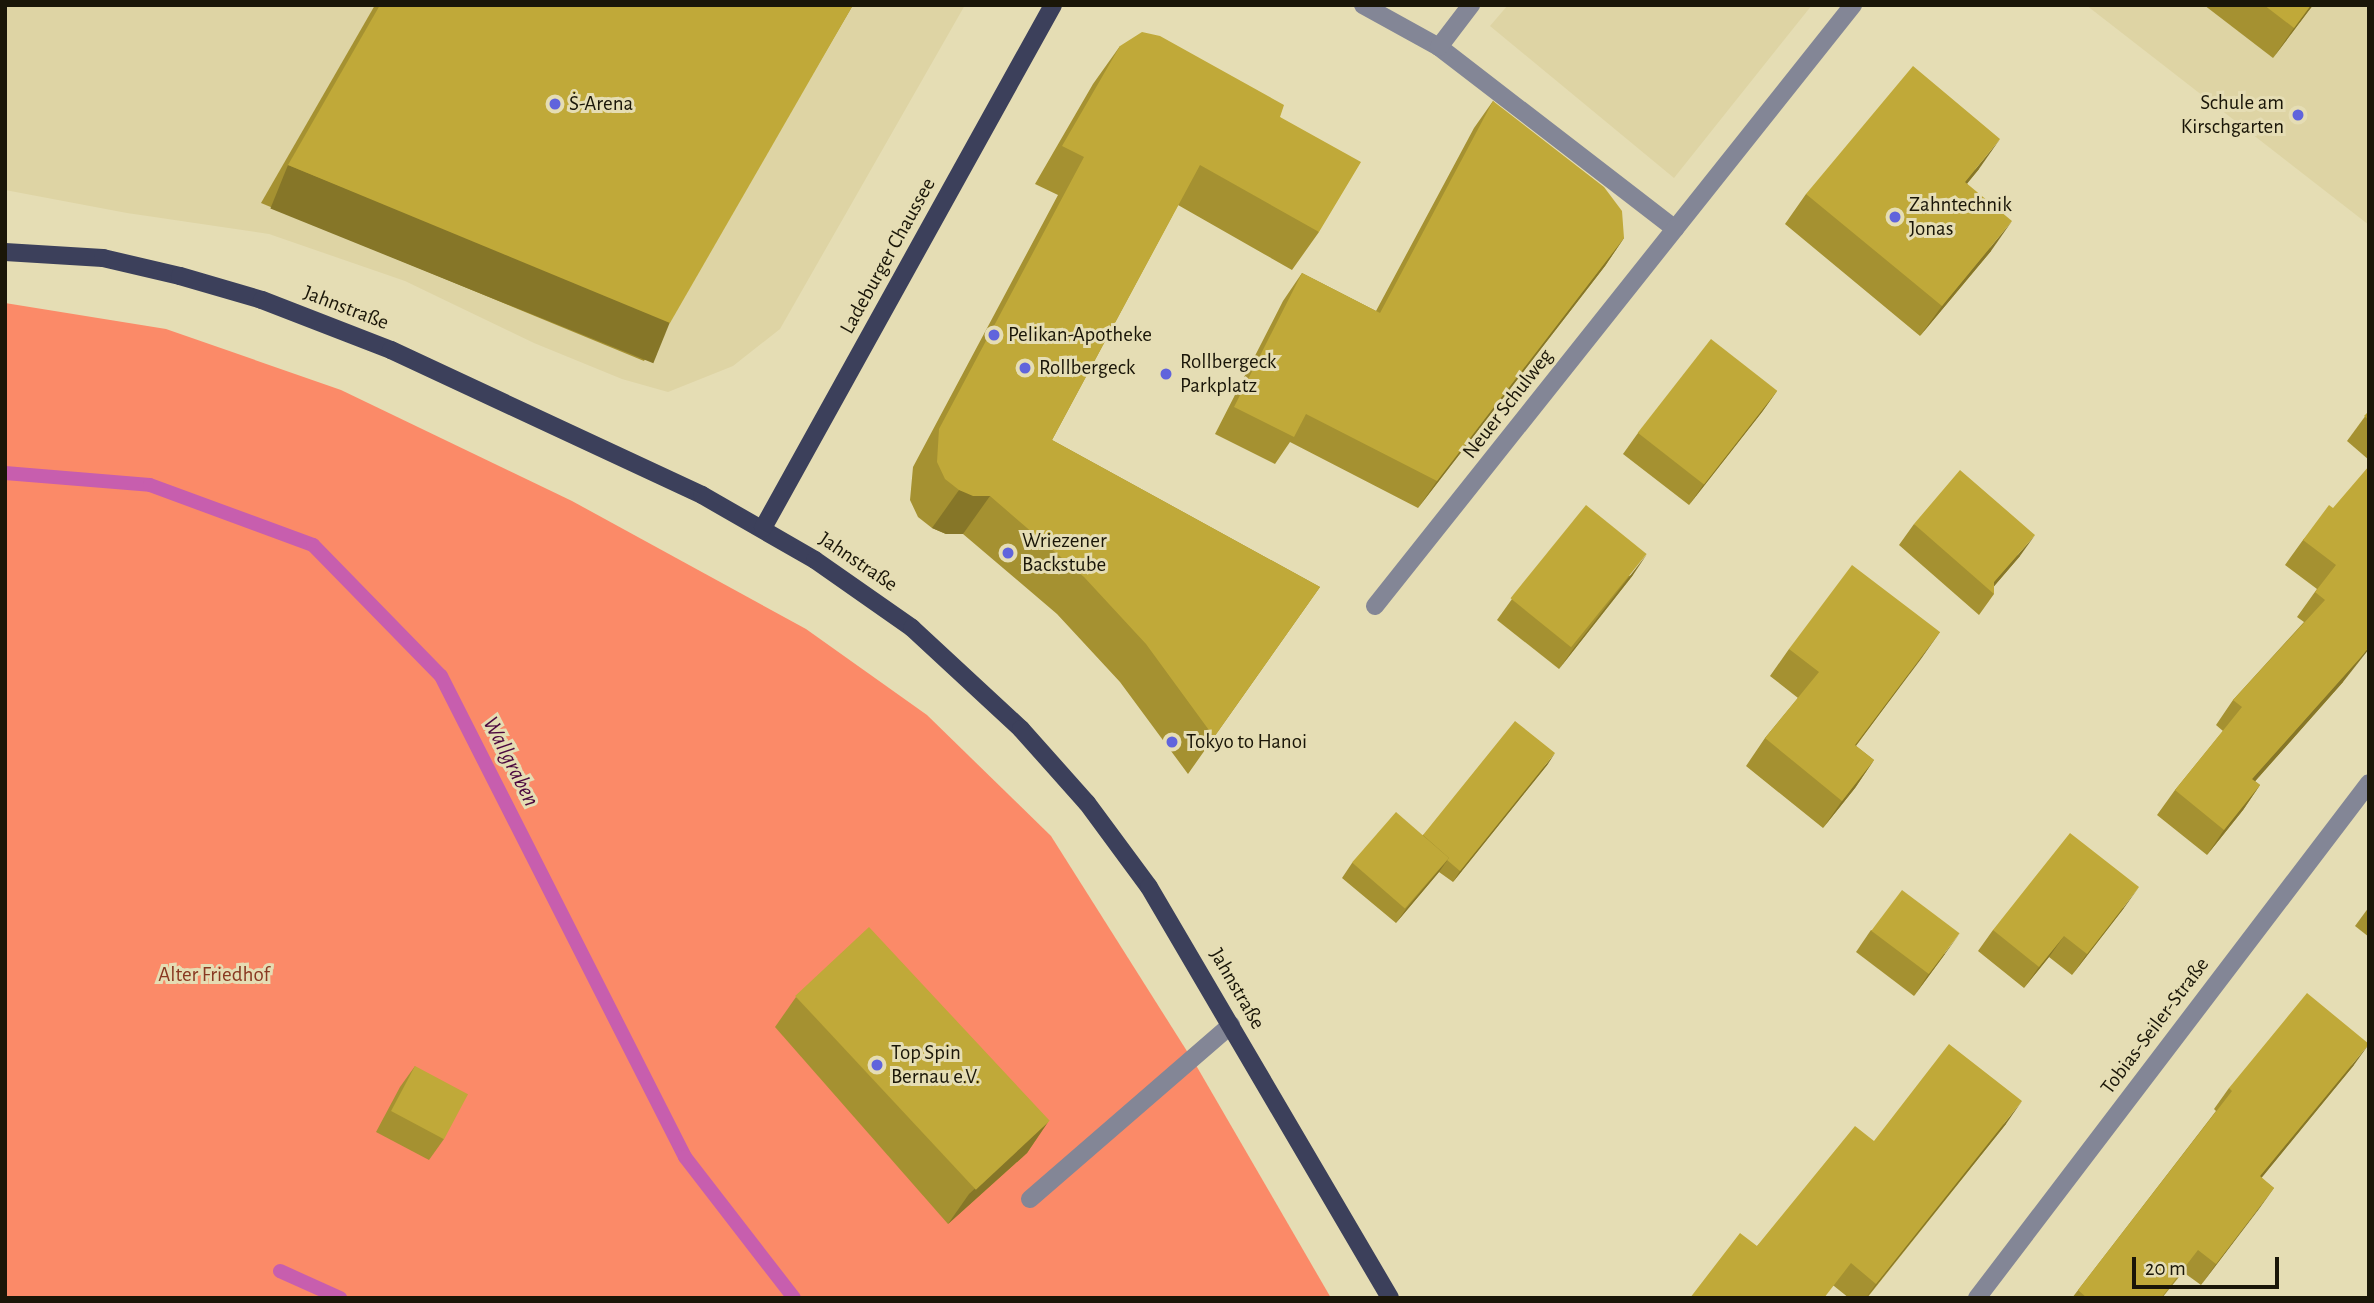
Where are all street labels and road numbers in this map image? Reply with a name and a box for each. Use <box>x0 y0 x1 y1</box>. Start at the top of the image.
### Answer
street label: Ladeburger Chaussee <box>835 174 941 338</box>
street label: Jahnstraße <box>300 280 392 336</box>
street label: Neuer Schulweg <box>1457 344 1559 464</box>
street label: Jahnstraße <box>814 527 902 597</box>
street label: Jahnstraße <box>1204 944 1270 1034</box>
street label: Tobias-Seiler-Straße <box>2095 953 2215 1099</box>

